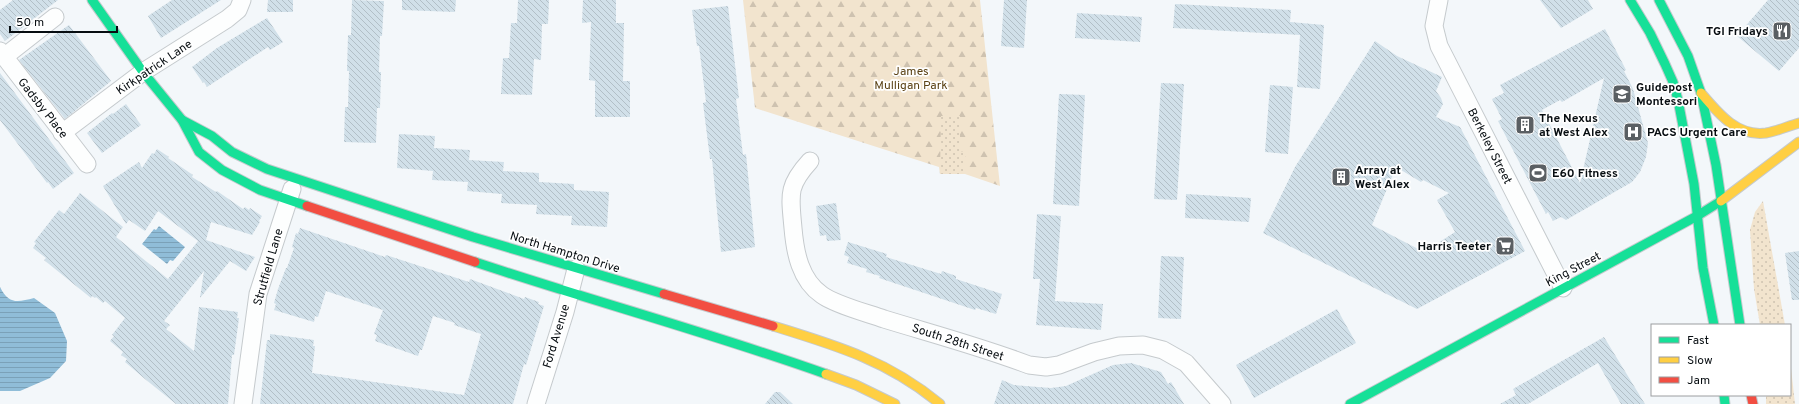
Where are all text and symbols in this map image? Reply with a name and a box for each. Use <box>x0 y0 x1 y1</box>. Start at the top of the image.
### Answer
scale bar <box>10 8 117 34</box>
text: 50 m <box>16 15 44 31</box>
restaurant icon: TGI Fridays <box>1771 20 1793 42</box>
place label: TGI Fridays <box>1706 24 1768 40</box>
street label: Kirkpatrick Lane <box>113 36 196 99</box>
park label: James Mulligan Park <box>874 64 948 94</box>
street label: Gadsby Place <box>14 75 71 142</box>
place label: Guidepost Montessori <box>1636 80 1697 110</box>
school or university icon: Guidepost Montessori <box>1611 83 1633 105</box>
street label: Berkeley Street <box>1463 106 1515 187</box>
place label: The Nexus at West Alex <box>1539 111 1608 141</box>
building icon: The Nexus at West Alex <box>1514 114 1536 136</box>
hospital icon: PACS Urgent Care <box>1622 121 1644 143</box>
place label: PACS Urgent Care <box>1647 125 1747 141</box>
sports icon: E60 Fitness <box>1527 162 1549 184</box>
place label: Array at West Alex <box>1355 163 1410 193</box>
building icon: Array at West Alex <box>1330 166 1352 188</box>
place label: E60 Fitness <box>1552 166 1618 182</box>
street label: Strutfield Lane <box>250 227 288 308</box>
street label: North Hampton Drive <box>508 229 622 277</box>
supermarket icon: Harris Teeter <box>1494 235 1516 257</box>
place label: Harris Teeter <box>1417 239 1491 255</box>
street label: King Street <box>1543 249 1604 291</box>
street label: Ford Avenue <box>540 302 574 370</box>
street label: South 28th Street <box>910 321 1006 365</box>
legend <box>1651 324 1791 396</box>
text: Fast <box>1687 333 1709 349</box>
text: Slow <box>1687 353 1713 369</box>
text: Jam <box>1687 373 1710 389</box>

